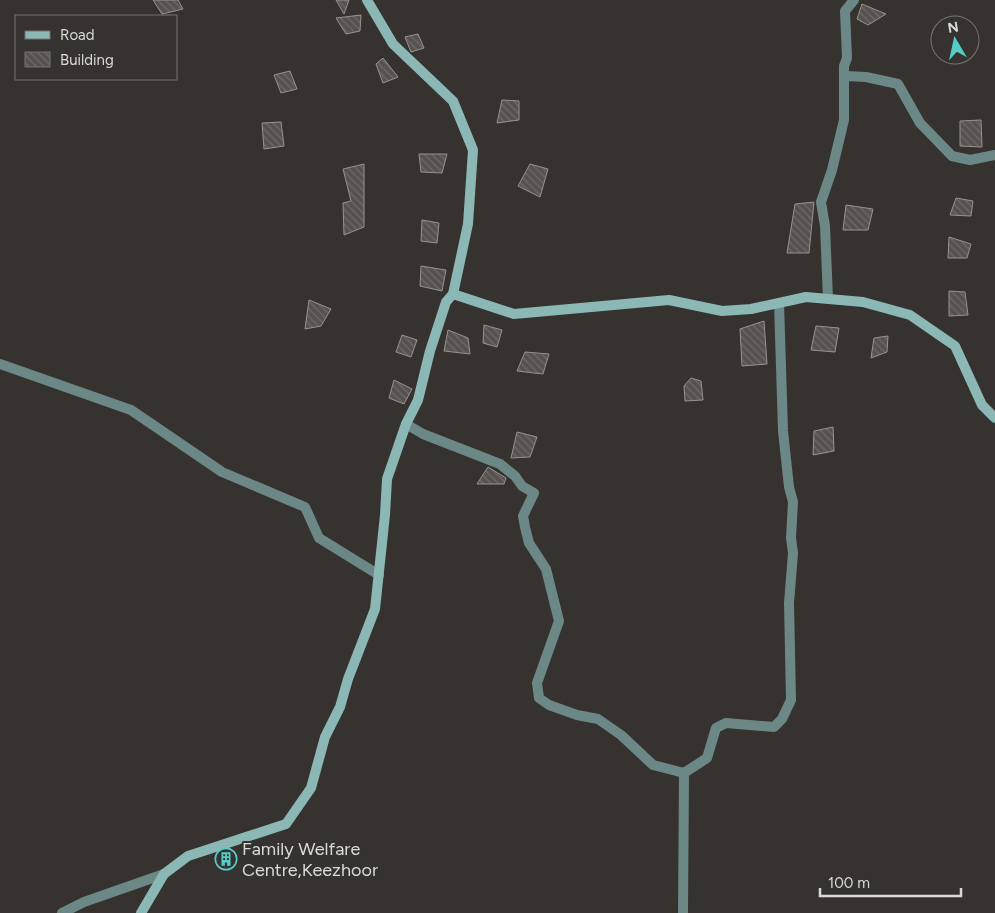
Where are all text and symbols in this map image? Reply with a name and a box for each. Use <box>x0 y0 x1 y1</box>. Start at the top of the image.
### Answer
legend <box>15 15 178 80</box>
north arrow <box>930 15 980 65</box>
text: N <box>946 18 960 37</box>
text: Road <box>60 26 95 44</box>
text: Building <box>60 51 114 69</box>
place label: Family Welfare Centre,Keezhoor <box>242 838 378 881</box>
building icon: Family Welfare Centre,Keezhoor <box>214 847 238 871</box>
scale bar <box>820 866 961 898</box>
text: 100 m <box>828 874 870 892</box>

